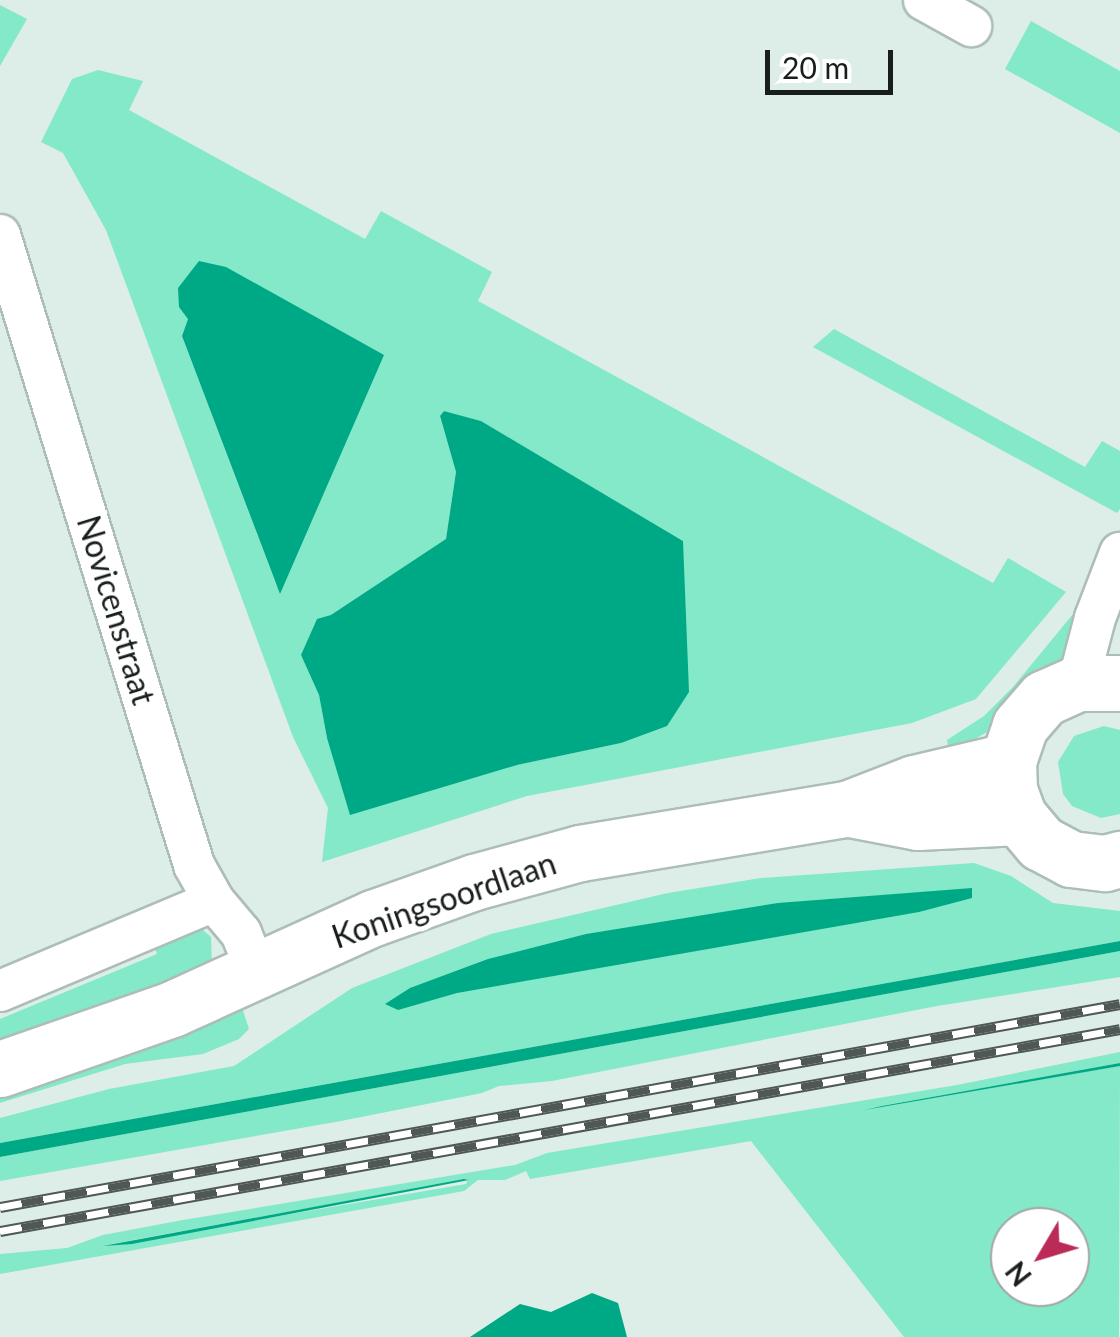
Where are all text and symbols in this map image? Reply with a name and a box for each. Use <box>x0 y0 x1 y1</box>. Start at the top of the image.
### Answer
scale bar <box>770 30 898 92</box>
text: 20 m <box>782 49 849 85</box>
street label: Novicenstraat <box>69 511 163 709</box>
street label: Koningsoordlaan <box>327 844 561 956</box>
north arrow <box>990 1207 1090 1307</box>
text: N <box>998 1255 1038 1293</box>

